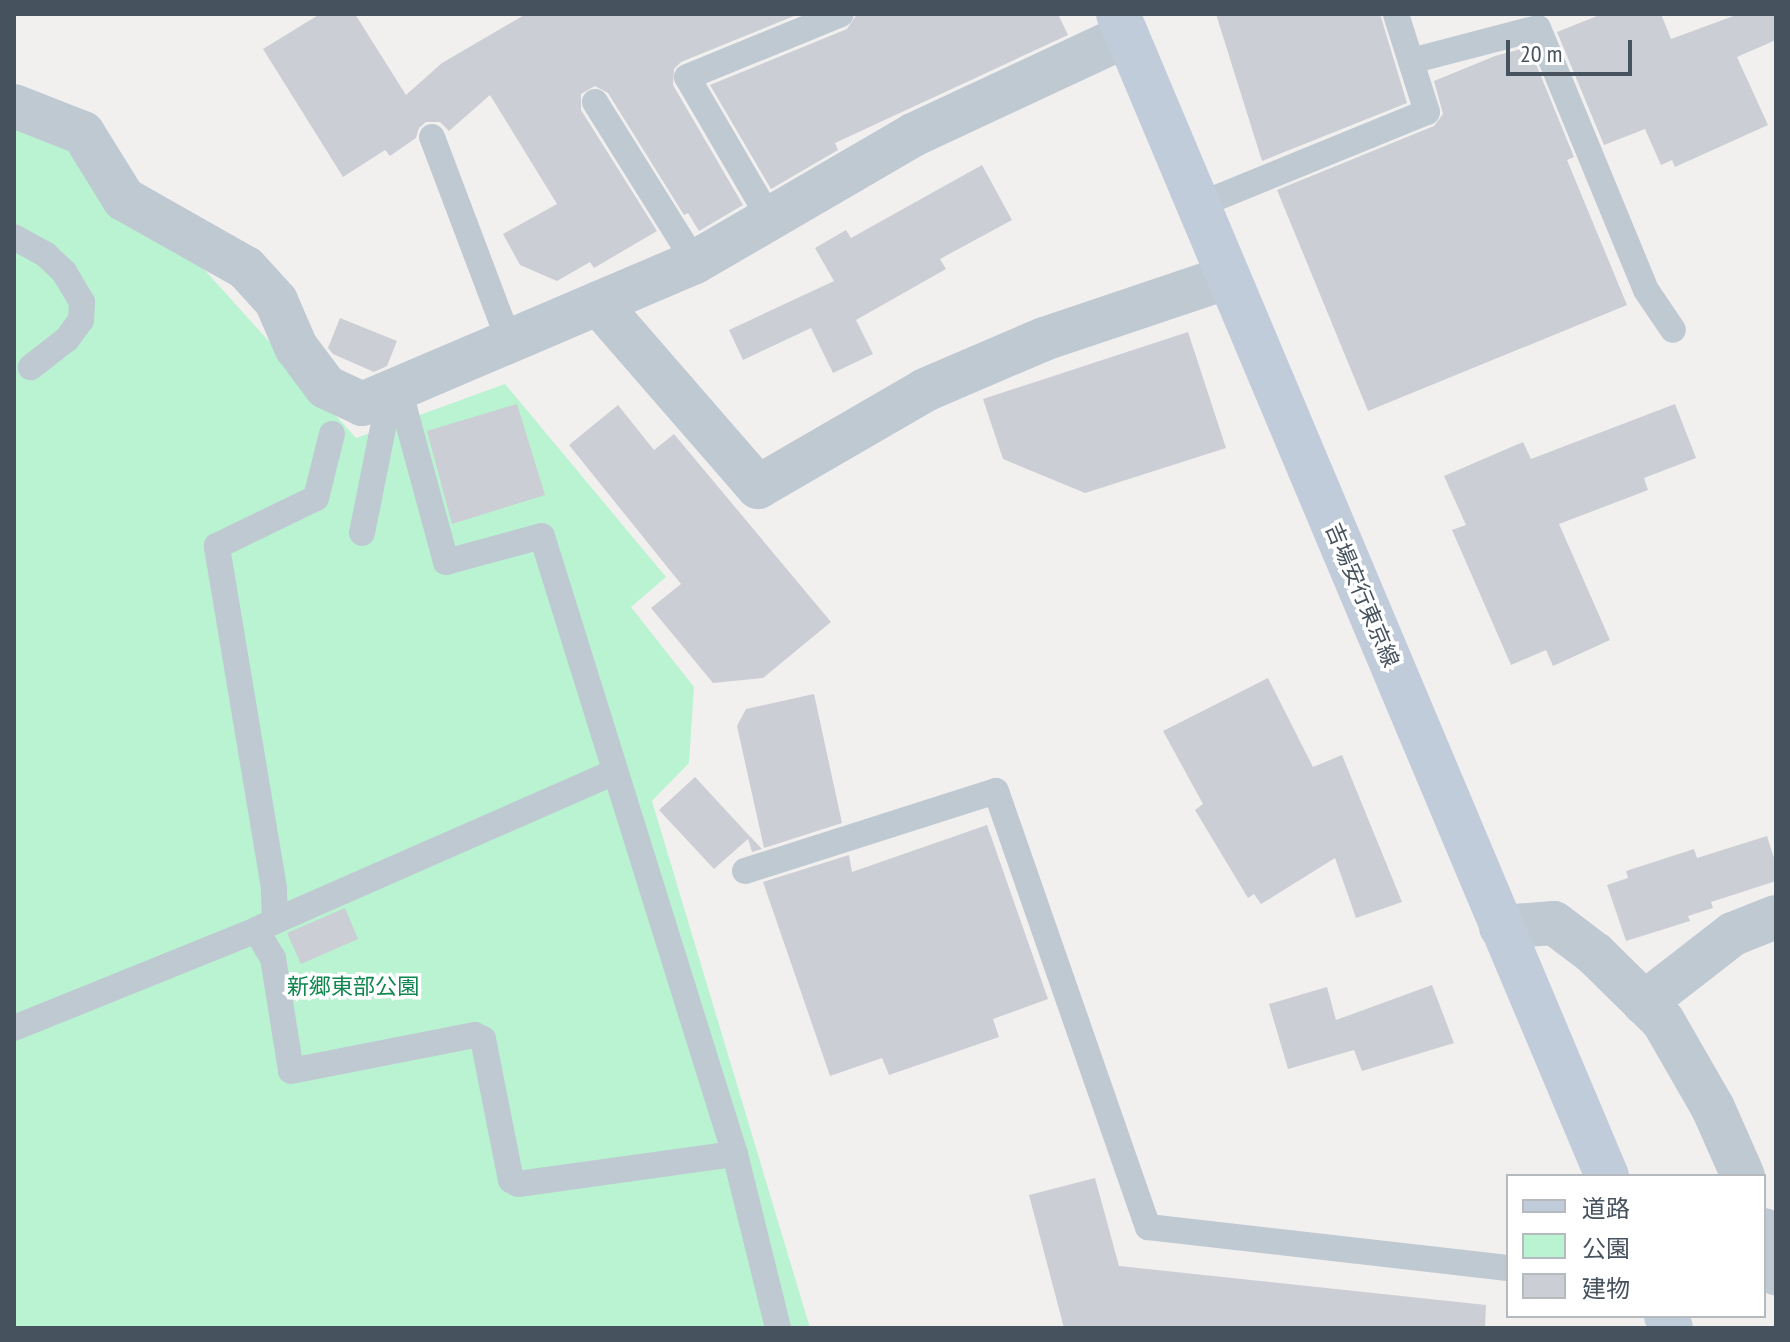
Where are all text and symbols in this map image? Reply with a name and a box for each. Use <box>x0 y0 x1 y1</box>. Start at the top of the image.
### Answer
scale bar <box>1510 24 1636 74</box>
text: 20 m <box>1520 38 1562 69</box>
street label: 吉場安行東京線 <box>1320 519 1404 671</box>
park label: 新郷東部公園 <box>287 974 419 1000</box>
legend <box>1506 1174 1766 1318</box>
text: 道路 <box>1582 1193 1630 1224</box>
text: 公園 <box>1582 1233 1630 1264</box>
text: 建物 <box>1582 1273 1630 1304</box>

